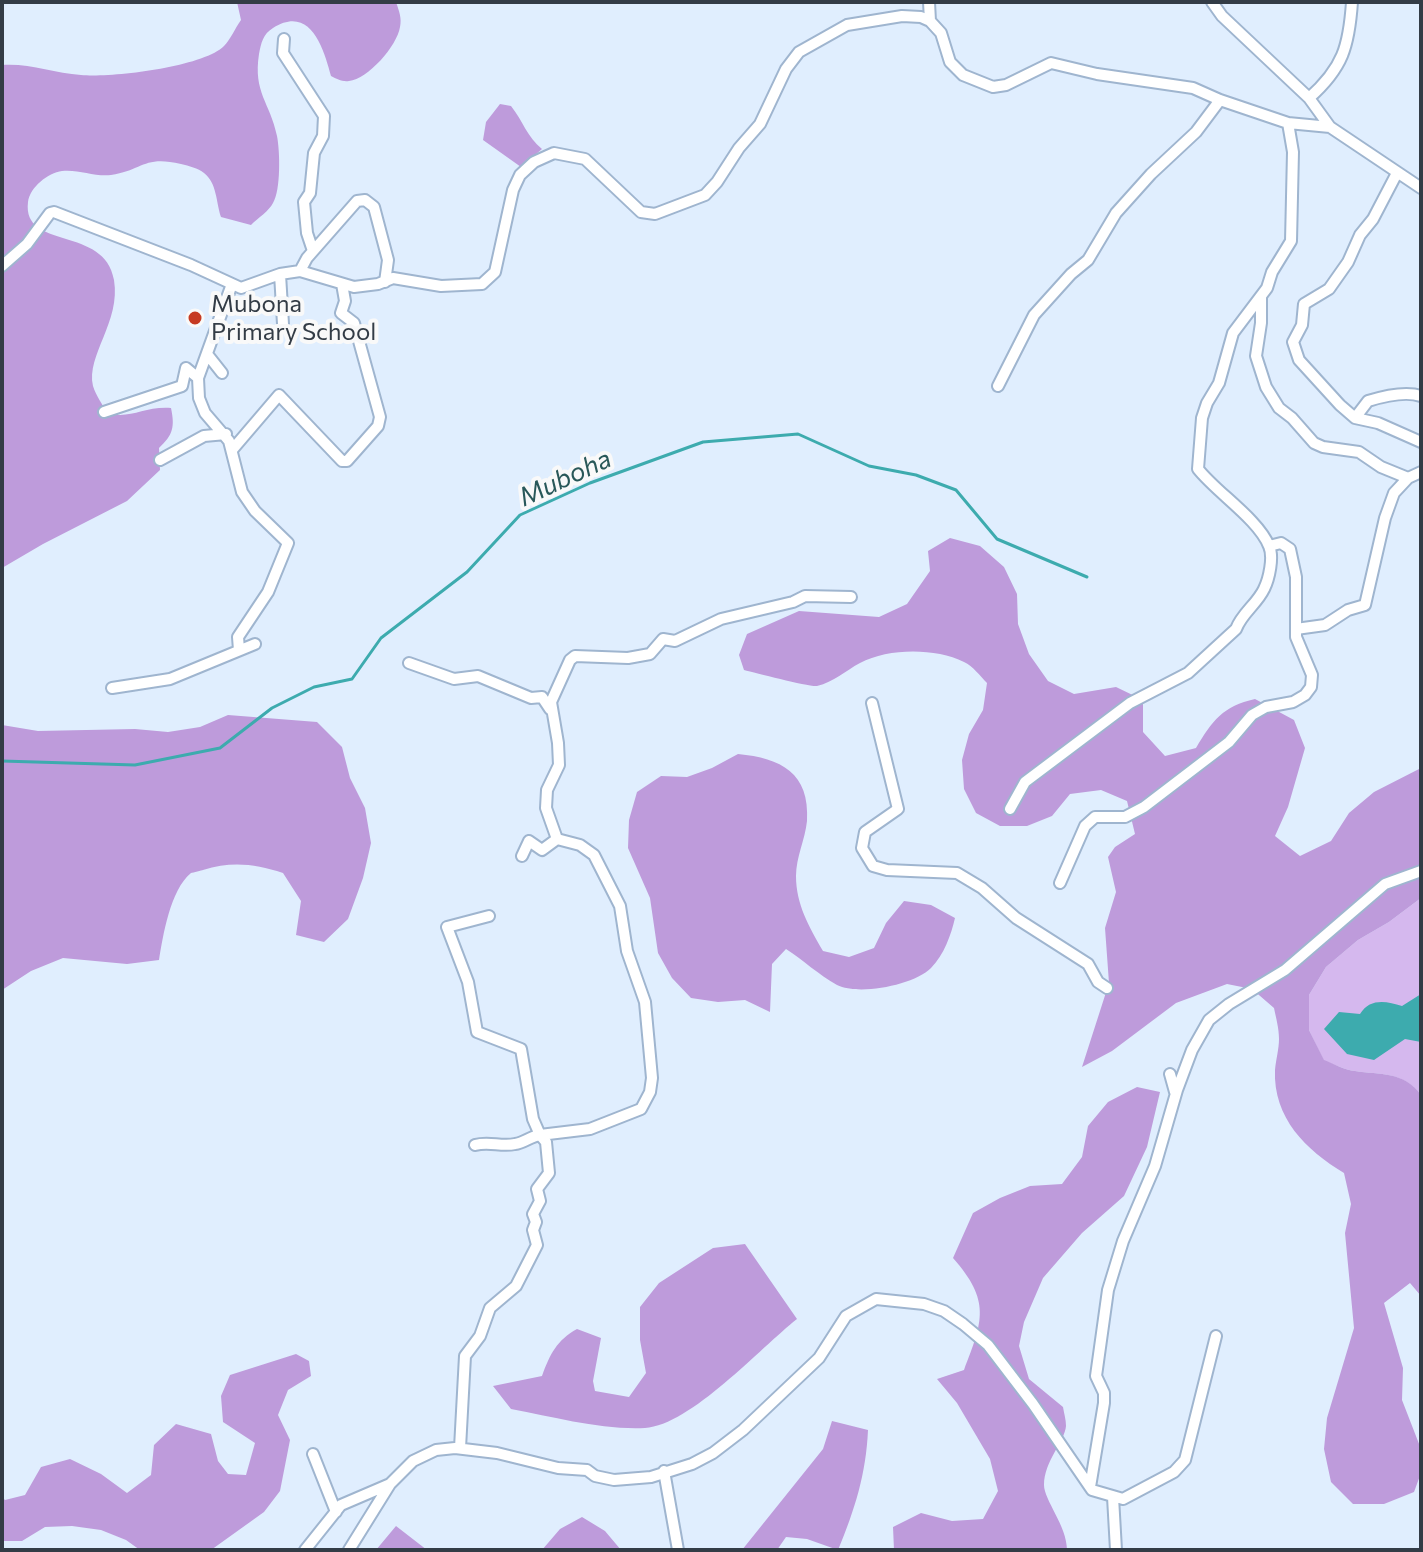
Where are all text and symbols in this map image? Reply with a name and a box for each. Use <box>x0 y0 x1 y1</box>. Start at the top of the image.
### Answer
place label: Mubona Primary School <box>211 290 376 346</box>
marker: Mubona Primary School <box>186 309 204 327</box>
water label: Muboha <box>514 443 616 513</box>

